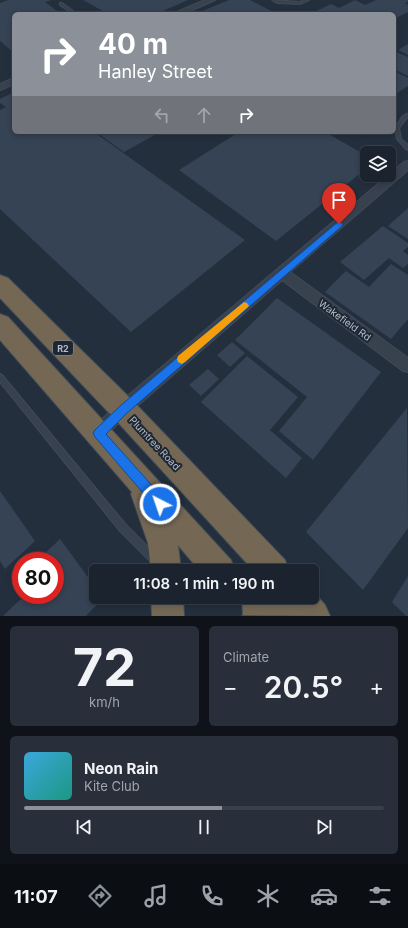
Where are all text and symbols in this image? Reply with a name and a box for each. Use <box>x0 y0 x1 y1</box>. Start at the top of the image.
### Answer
text: 40 m <box>98 27 168 61</box>
icon: right <box>32 28 84 80</box>
text: Hanley Street <box>98 61 213 82</box>
icon: left <box>151 104 173 126</box>
icon: ahead <box>193 104 215 126</box>
icon: right <box>235 104 257 126</box>
map controls <box>360 146 396 182</box>
button: layers <box>360 146 396 182</box>
pin <box>322 183 356 224</box>
icon: arrive <box>328 189 350 211</box>
street label: Wakefield Rd <box>316 297 374 343</box>
road number: R2 <box>53 341 73 355</box>
street label: Plumtree Road <box>127 414 183 472</box>
position arrow <box>139 483 181 525</box>
speed limit sign: 80 <box>12 552 64 604</box>
text: 11:08 · 1 min · 190 m <box>133 574 275 593</box>
text: 72 <box>73 636 136 699</box>
text: Climate <box>223 649 269 665</box>
text: 20.5° <box>264 669 343 705</box>
text: − <box>223 674 238 700</box>
text: + <box>369 674 384 700</box>
text: km/h <box>89 694 120 710</box>
text: Neon Rain <box>84 759 158 778</box>
text: Kite Club <box>84 778 140 794</box>
icon: previous <box>73 816 95 838</box>
icon: pause <box>193 816 215 838</box>
icon: next <box>313 816 335 838</box>
icon: directions <box>86 882 114 910</box>
icon: music <box>142 882 170 910</box>
icon: phone <box>198 882 226 910</box>
icon: climate <box>254 882 282 910</box>
icon: car <box>310 882 338 910</box>
icon: filters <box>366 882 394 910</box>
text: 11:07 <box>14 886 58 907</box>

